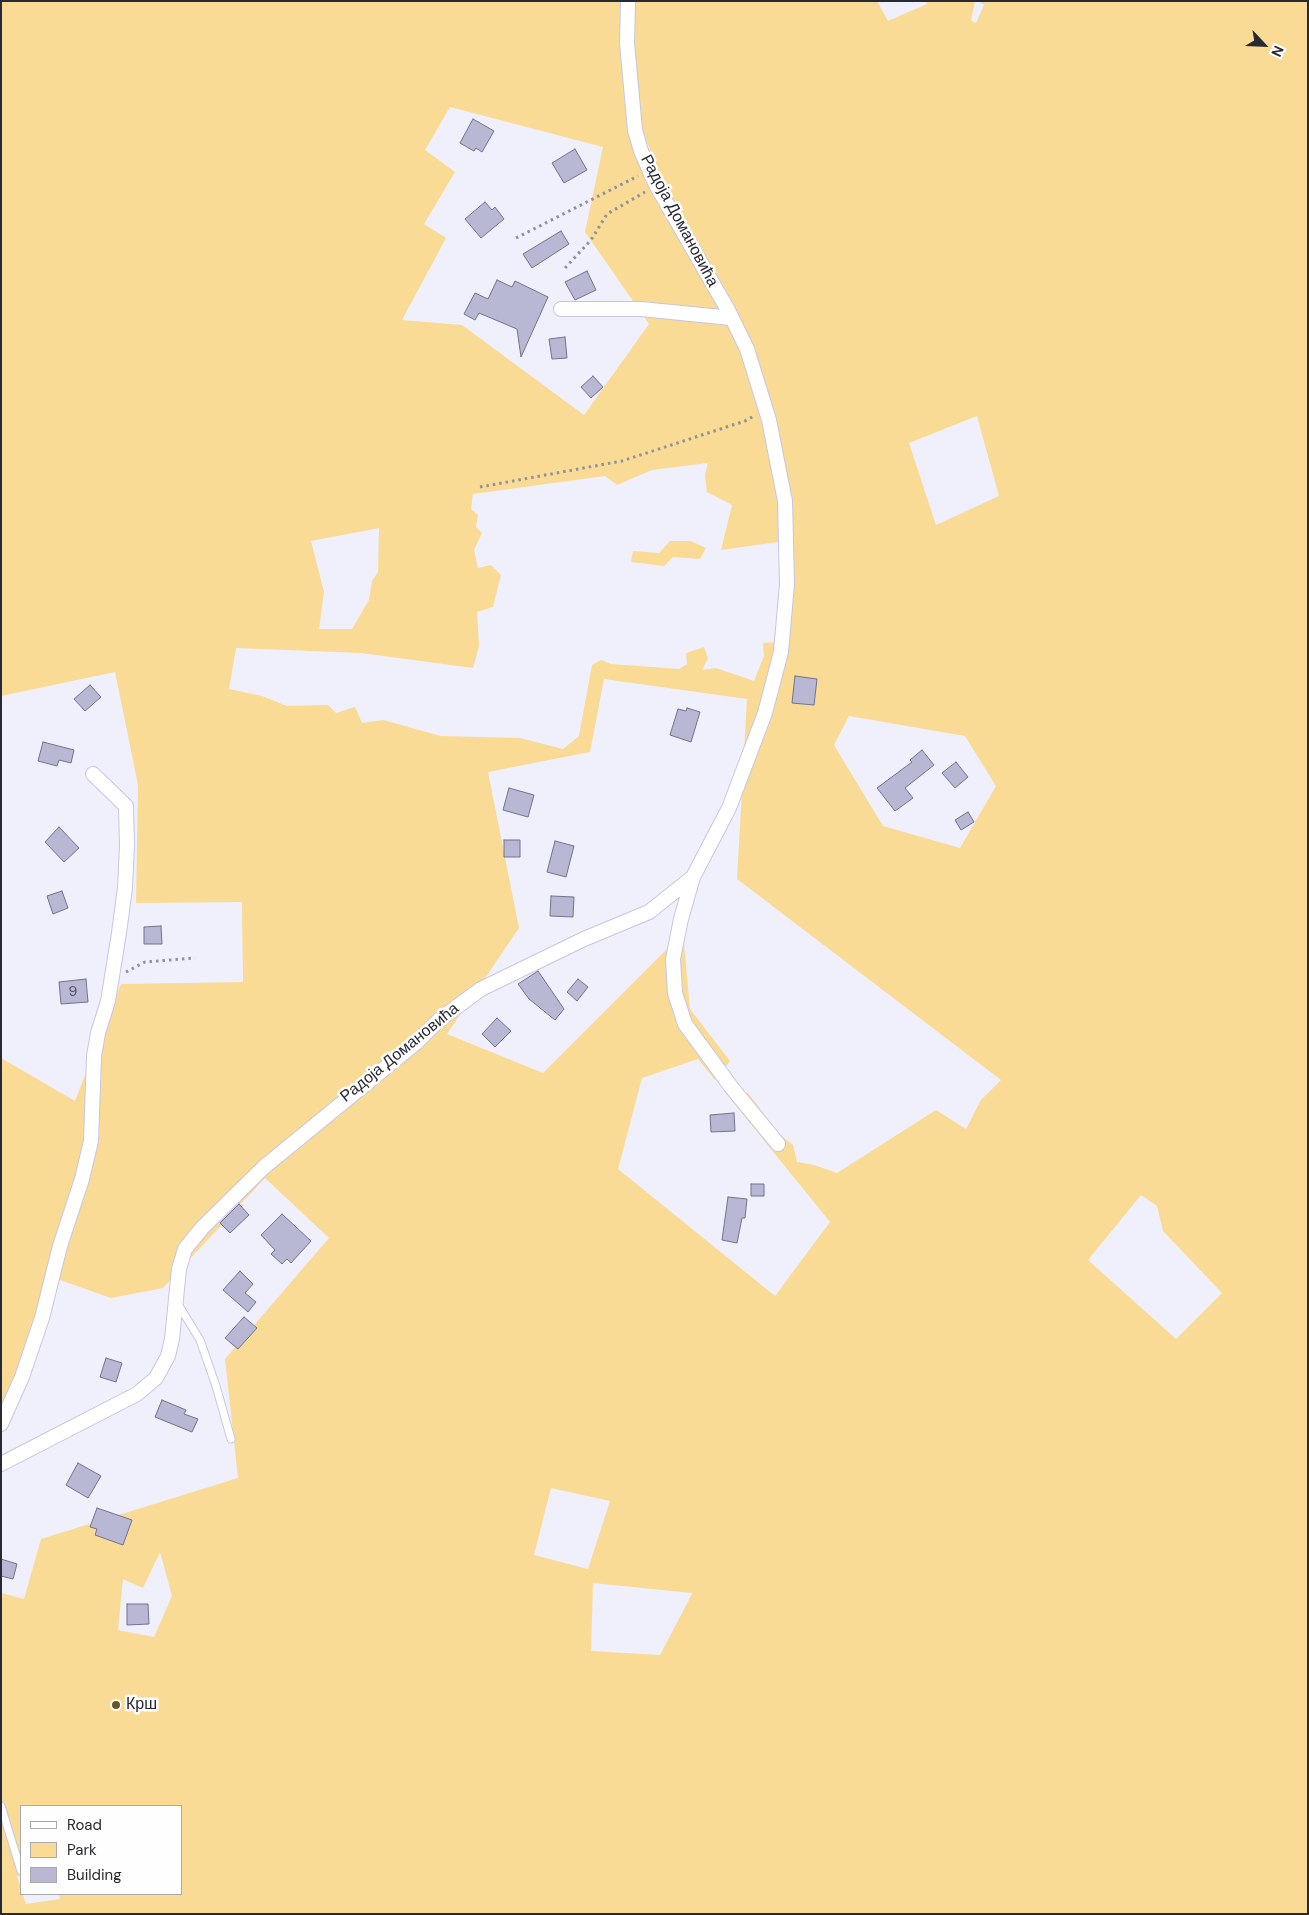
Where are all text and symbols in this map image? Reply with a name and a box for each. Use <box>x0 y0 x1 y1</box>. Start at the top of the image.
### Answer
north arrow <box>1239 20 1289 70</box>
text: N <box>1267 43 1288 60</box>
street label: Радоја Домановића <box>636 152 722 290</box>
house number: 9 <box>69 984 77 1000</box>
street label: Радоја Домановића <box>337 999 463 1107</box>
place label: Крш <box>126 1695 157 1715</box>
marker: Крш <box>110 1699 122 1711</box>
legend <box>20 1805 182 1895</box>
text: Road <box>67 1815 102 1835</box>
text: Park <box>67 1840 97 1860</box>
text: Building <box>67 1865 122 1885</box>

